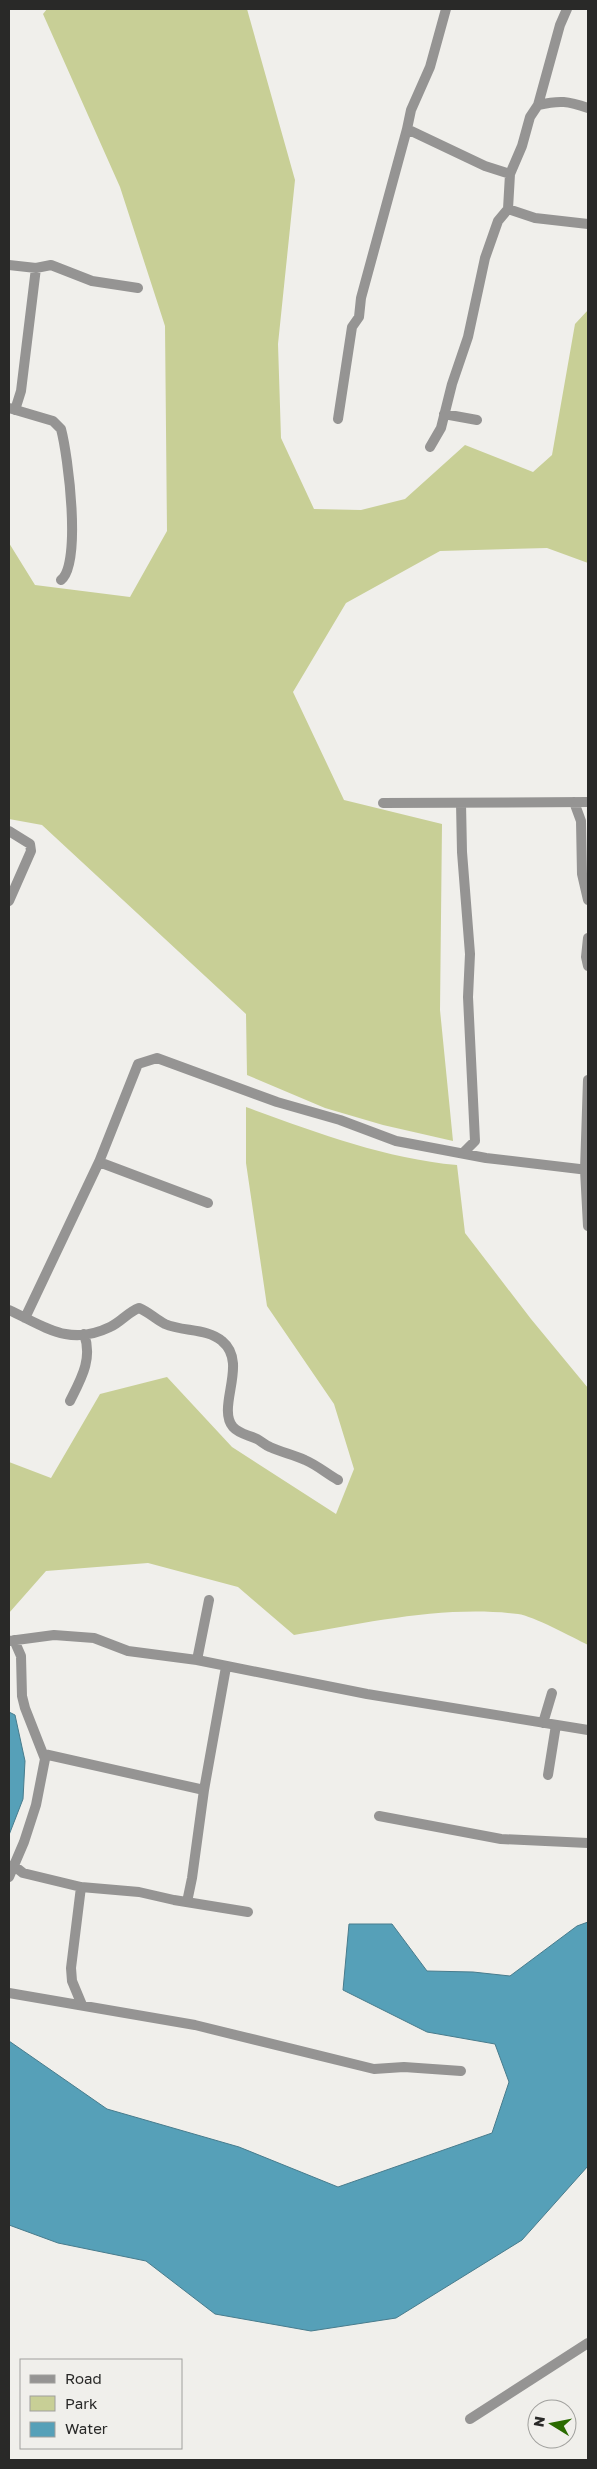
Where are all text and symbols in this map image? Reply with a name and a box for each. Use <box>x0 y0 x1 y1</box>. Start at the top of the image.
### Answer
legend <box>20 2359 182 2449</box>
text: Road <box>65 2369 102 2387</box>
text: Park <box>65 2394 98 2412</box>
north arrow <box>527 2399 577 2449</box>
text: N <box>529 2415 548 2428</box>
text: Water <box>65 2419 108 2437</box>

